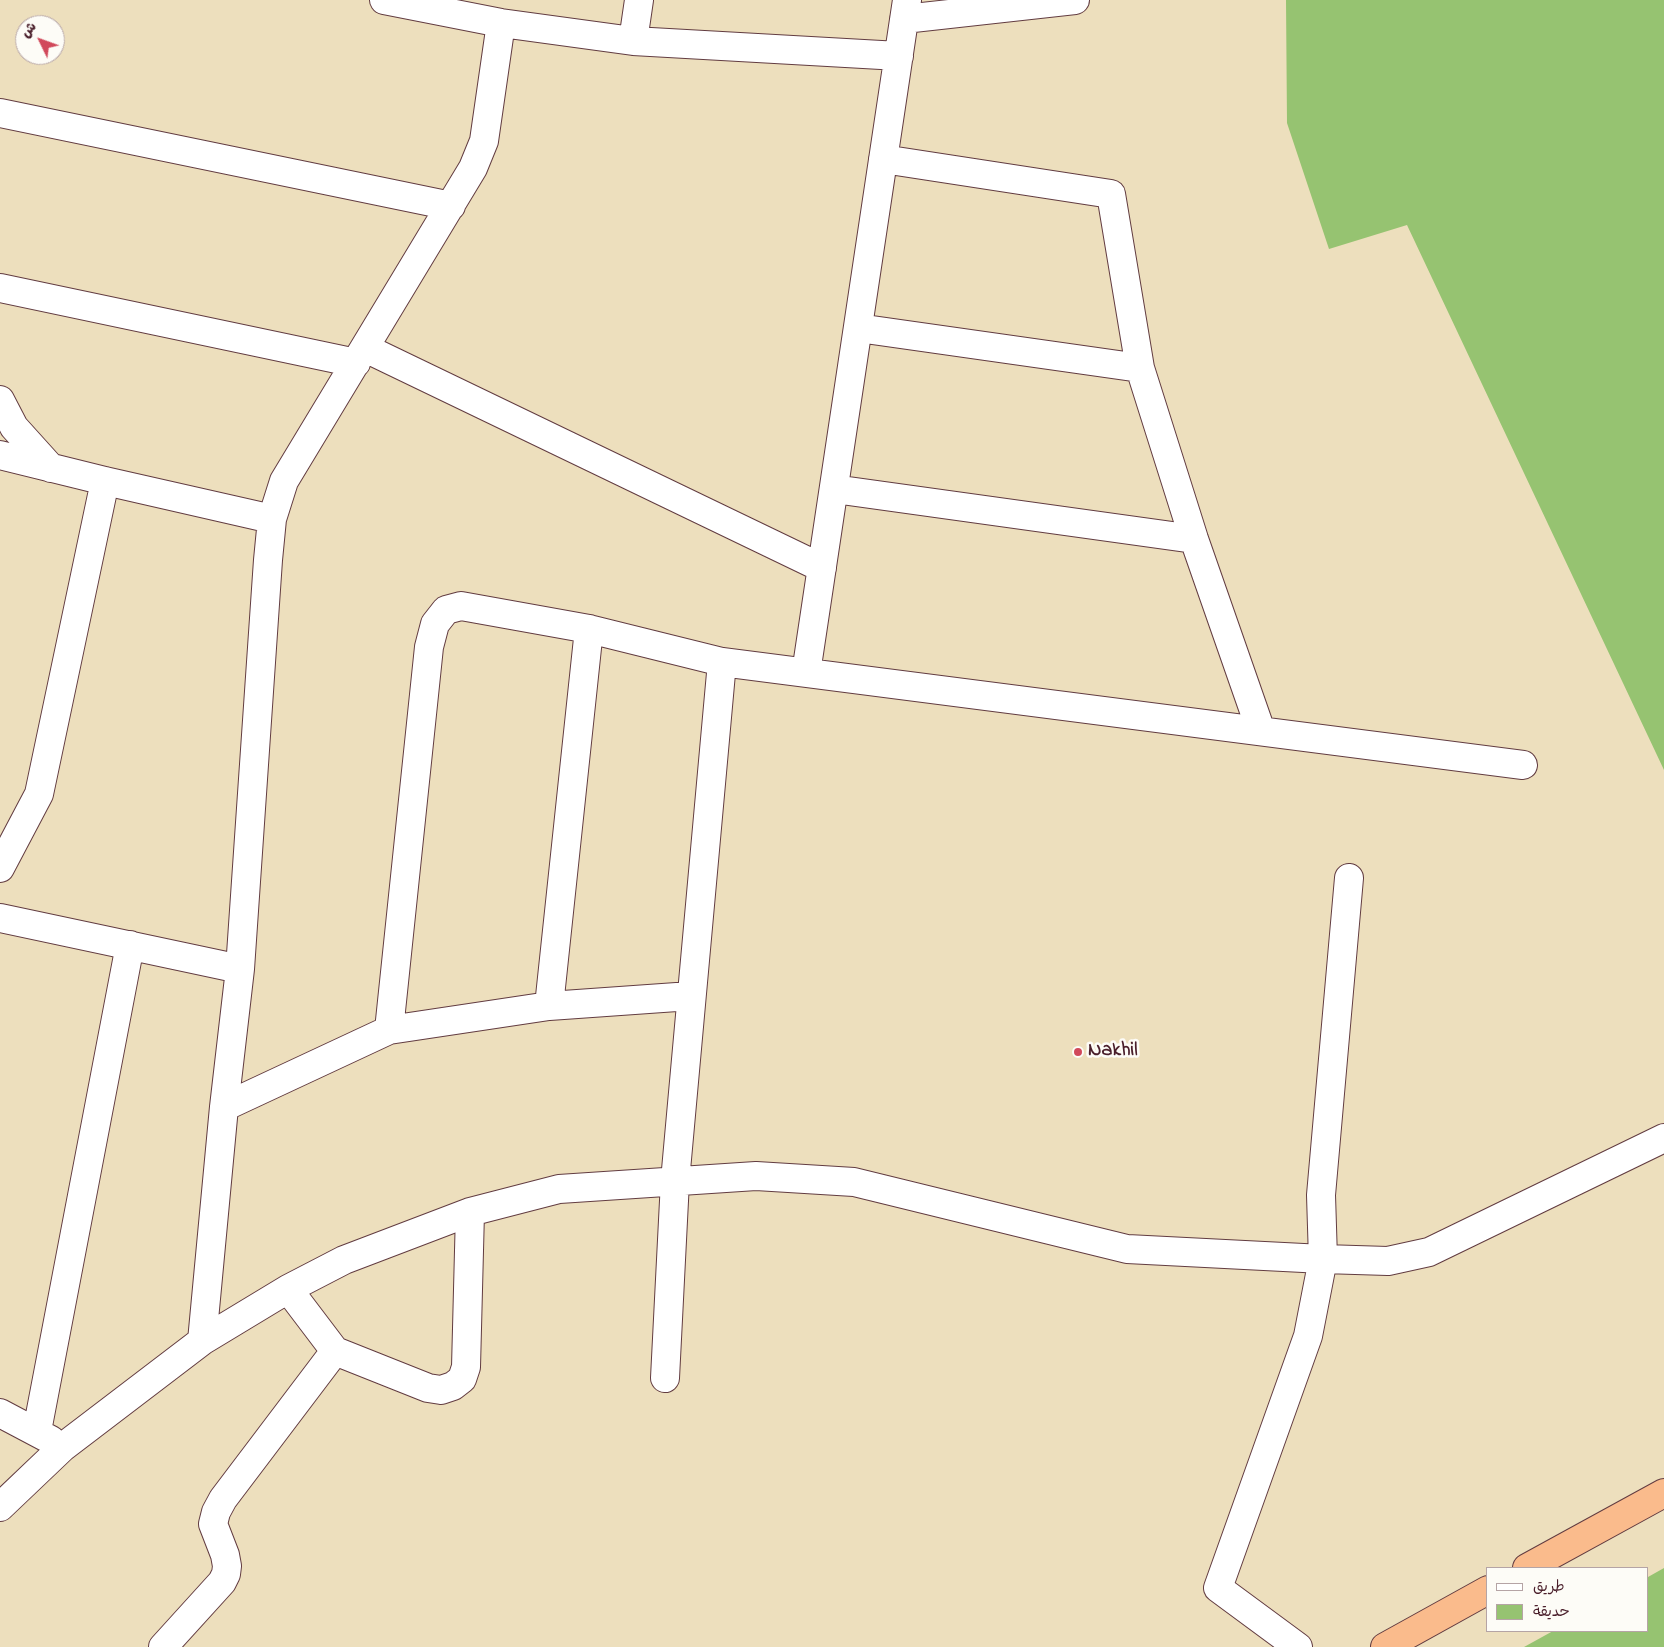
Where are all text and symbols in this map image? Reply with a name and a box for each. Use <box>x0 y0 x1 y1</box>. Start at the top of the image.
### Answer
north arrow <box>15 15 65 65</box>
text: ش <box>16 18 42 43</box>
place label: Nakhil <box>1088 1040 1138 1064</box>
marker: Nakhil <box>1072 1046 1084 1058</box>
legend <box>1486 1567 1649 1632</box>
text: طريق <box>1533 1576 1565 1598</box>
text: حديقة <box>1533 1601 1570 1623</box>

